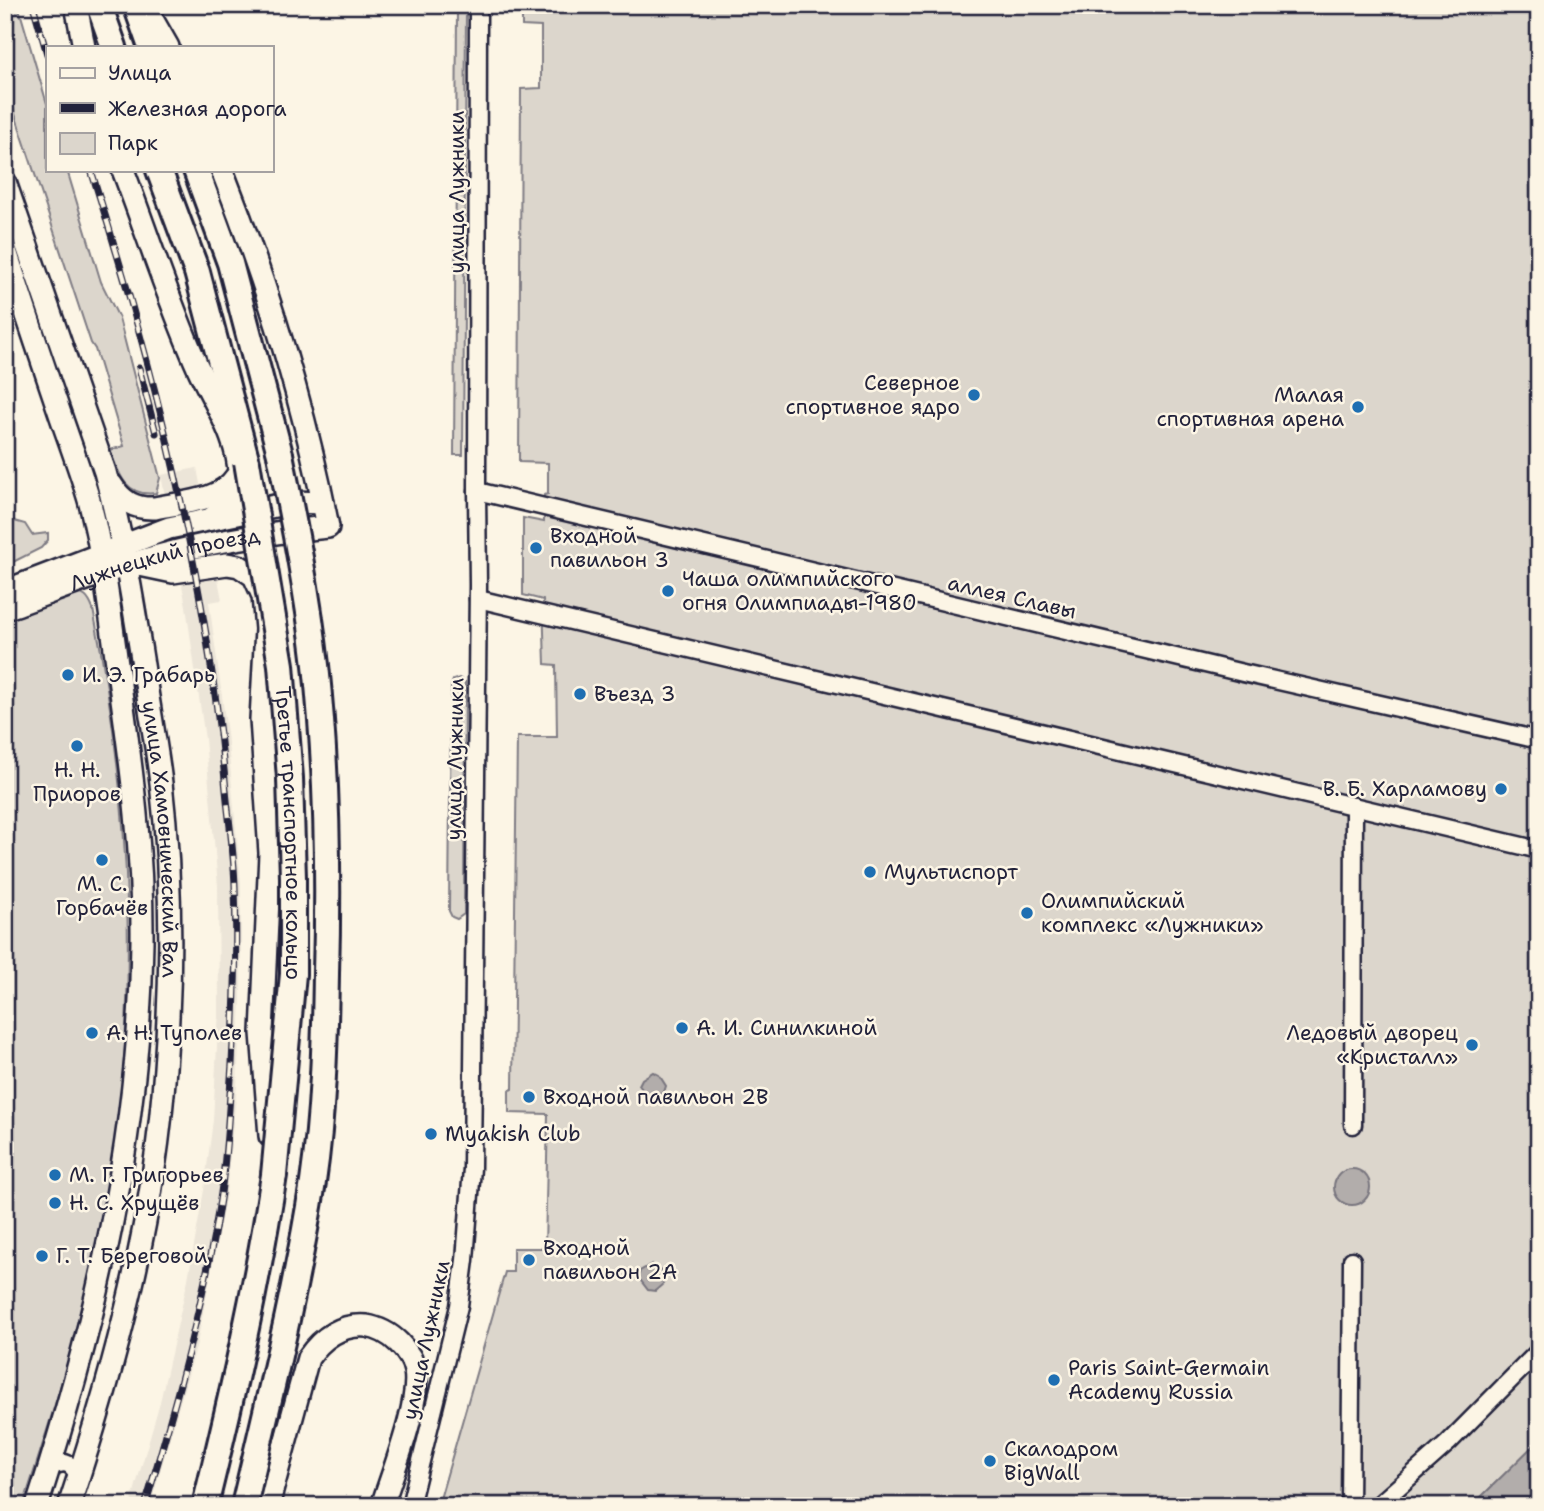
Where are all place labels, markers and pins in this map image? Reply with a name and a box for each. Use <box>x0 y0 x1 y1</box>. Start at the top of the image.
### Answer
place label: Северное спортивное ядро <box>786 369 960 421</box>
place label: Малая спортивная арена <box>1157 381 1344 433</box>
marker: Северное спортивное ядро <box>966 387 982 403</box>
marker: Малая спортивная арена <box>1350 399 1366 415</box>
place label: Входной павильон 3 <box>550 522 669 574</box>
marker: Входной павильон 3 <box>528 540 544 556</box>
place label: Чаша олимпийского огня Олимпиады-1980 <box>682 565 917 617</box>
marker: Чаша олимпийского огня Олимпиады-1980 <box>660 583 676 599</box>
place label: И. Э. Грабарь <box>82 661 215 689</box>
marker: И. Э. Грабарь <box>60 667 76 683</box>
place label: Въезд 3 <box>594 680 676 708</box>
marker: Въезд 3 <box>572 686 588 702</box>
marker: Н. Н. Приоров <box>69 738 85 754</box>
place label: Н. Н. Приоров <box>33 756 121 808</box>
place label: В. Б. Харламову <box>1323 775 1487 803</box>
marker: В. Б. Харламову <box>1493 781 1509 797</box>
marker: М. С. Горбачёв <box>94 852 110 868</box>
place label: Мультиспорт <box>884 858 1018 886</box>
marker: Мультиспорт <box>862 864 878 880</box>
place label: М. С. Горбачёв <box>56 870 148 922</box>
place label: Олимпийский комплекс «Лужники» <box>1041 887 1264 939</box>
marker: Олимпийский комплекс «Лужники» <box>1019 905 1035 921</box>
place label: А. И. Синилкиной <box>696 1014 877 1042</box>
place label: А. Н. Туполев <box>106 1019 242 1047</box>
place label: Ледовый дворец «Кристалл» <box>1286 1019 1458 1071</box>
marker: А. И. Синилкиной <box>674 1020 690 1036</box>
marker: А. Н. Туполев <box>84 1025 100 1041</box>
marker: Ледовый дворец «Кристалл» <box>1464 1037 1480 1053</box>
place label: Входной павильон 2B <box>543 1083 768 1111</box>
marker: Входной павильон 2B <box>521 1089 537 1105</box>
place label: Myakish Club <box>445 1120 581 1148</box>
marker: Myakish Club <box>423 1126 439 1142</box>
place label: М. Г. Григорьев <box>69 1161 224 1189</box>
marker: М. Г. Григорьев <box>47 1167 63 1183</box>
place label: Н. С. Хрущёв <box>69 1189 199 1217</box>
marker: Н. С. Хрущёв <box>47 1195 63 1211</box>
place label: Входной павильон 2A <box>543 1234 677 1286</box>
place label: Г. Т. Береговой <box>56 1242 208 1270</box>
marker: Г. Т. Береговой <box>34 1248 50 1264</box>
marker: Входной павильон 2A <box>521 1252 537 1268</box>
place label: Paris Saint-Germain Academy Russia <box>1068 1354 1269 1406</box>
marker: Paris Saint-Germain Academy Russia <box>1046 1372 1062 1388</box>
place label: Скалодром BigWall <box>1004 1435 1118 1487</box>
marker: Скалодром BigWall <box>982 1453 998 1469</box>

